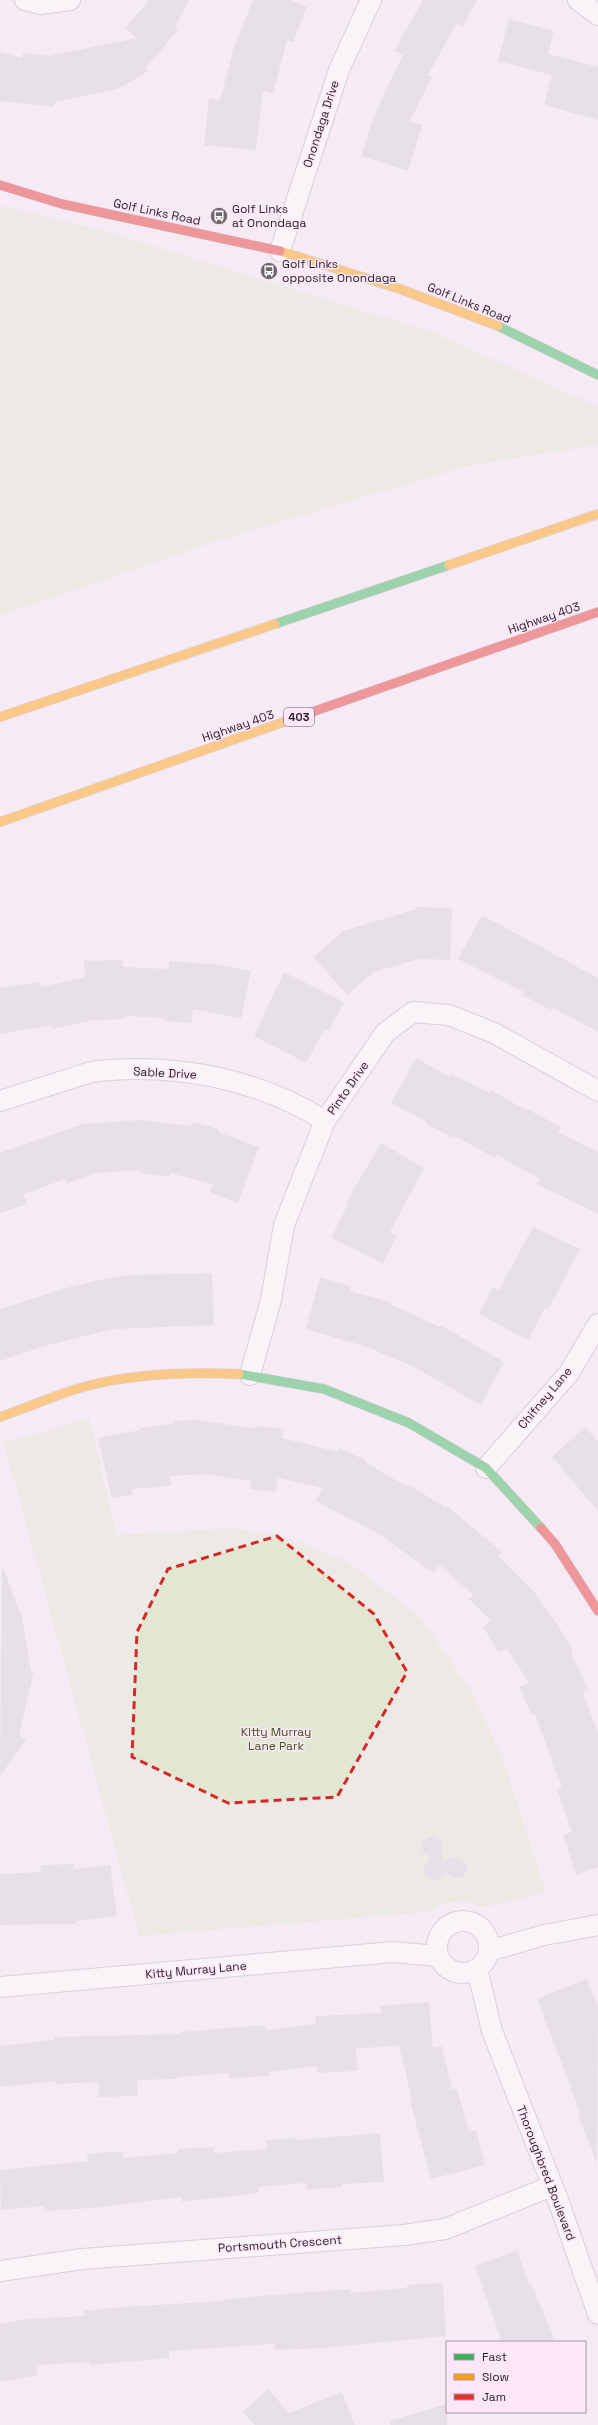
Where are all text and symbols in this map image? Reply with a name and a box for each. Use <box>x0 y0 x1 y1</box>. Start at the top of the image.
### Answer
street label: Onondaga Drive <box>299 78 343 170</box>
street label: Golf Links Road <box>112 195 202 229</box>
place label: Golf Links at Onondaga <box>232 201 306 231</box>
bus stop icon: Golf Links at Onondaga <box>209 206 229 226</box>
place label: Golf Links opposite Onondaga <box>282 256 396 286</box>
bus stop icon: Golf Links opposite Onondaga <box>259 261 279 281</box>
street label: Golf Links Road <box>425 279 513 327</box>
street label: Highway 403 <box>506 598 582 638</box>
street label: Highway 403 <box>200 706 276 746</box>
road number: 403 <box>284 708 314 726</box>
street label: Pinto Drive <box>324 1058 372 1118</box>
street label: Sable Drive <box>133 1063 197 1083</box>
street label: Chifney Lane <box>514 1364 576 1432</box>
park label: Kitty Murray Lane Park <box>241 1724 311 1754</box>
street label: Kitty Murray Lane <box>145 1958 247 1982</box>
street label: Thoroughbred Boulevard <box>513 2103 579 2243</box>
street label: Portsmouth Crescent <box>217 2232 343 2256</box>
legend <box>446 2341 586 2413</box>
text: Fast <box>482 2349 507 2365</box>
text: Slow <box>482 2369 509 2385</box>
text: Jam <box>482 2389 506 2405</box>

